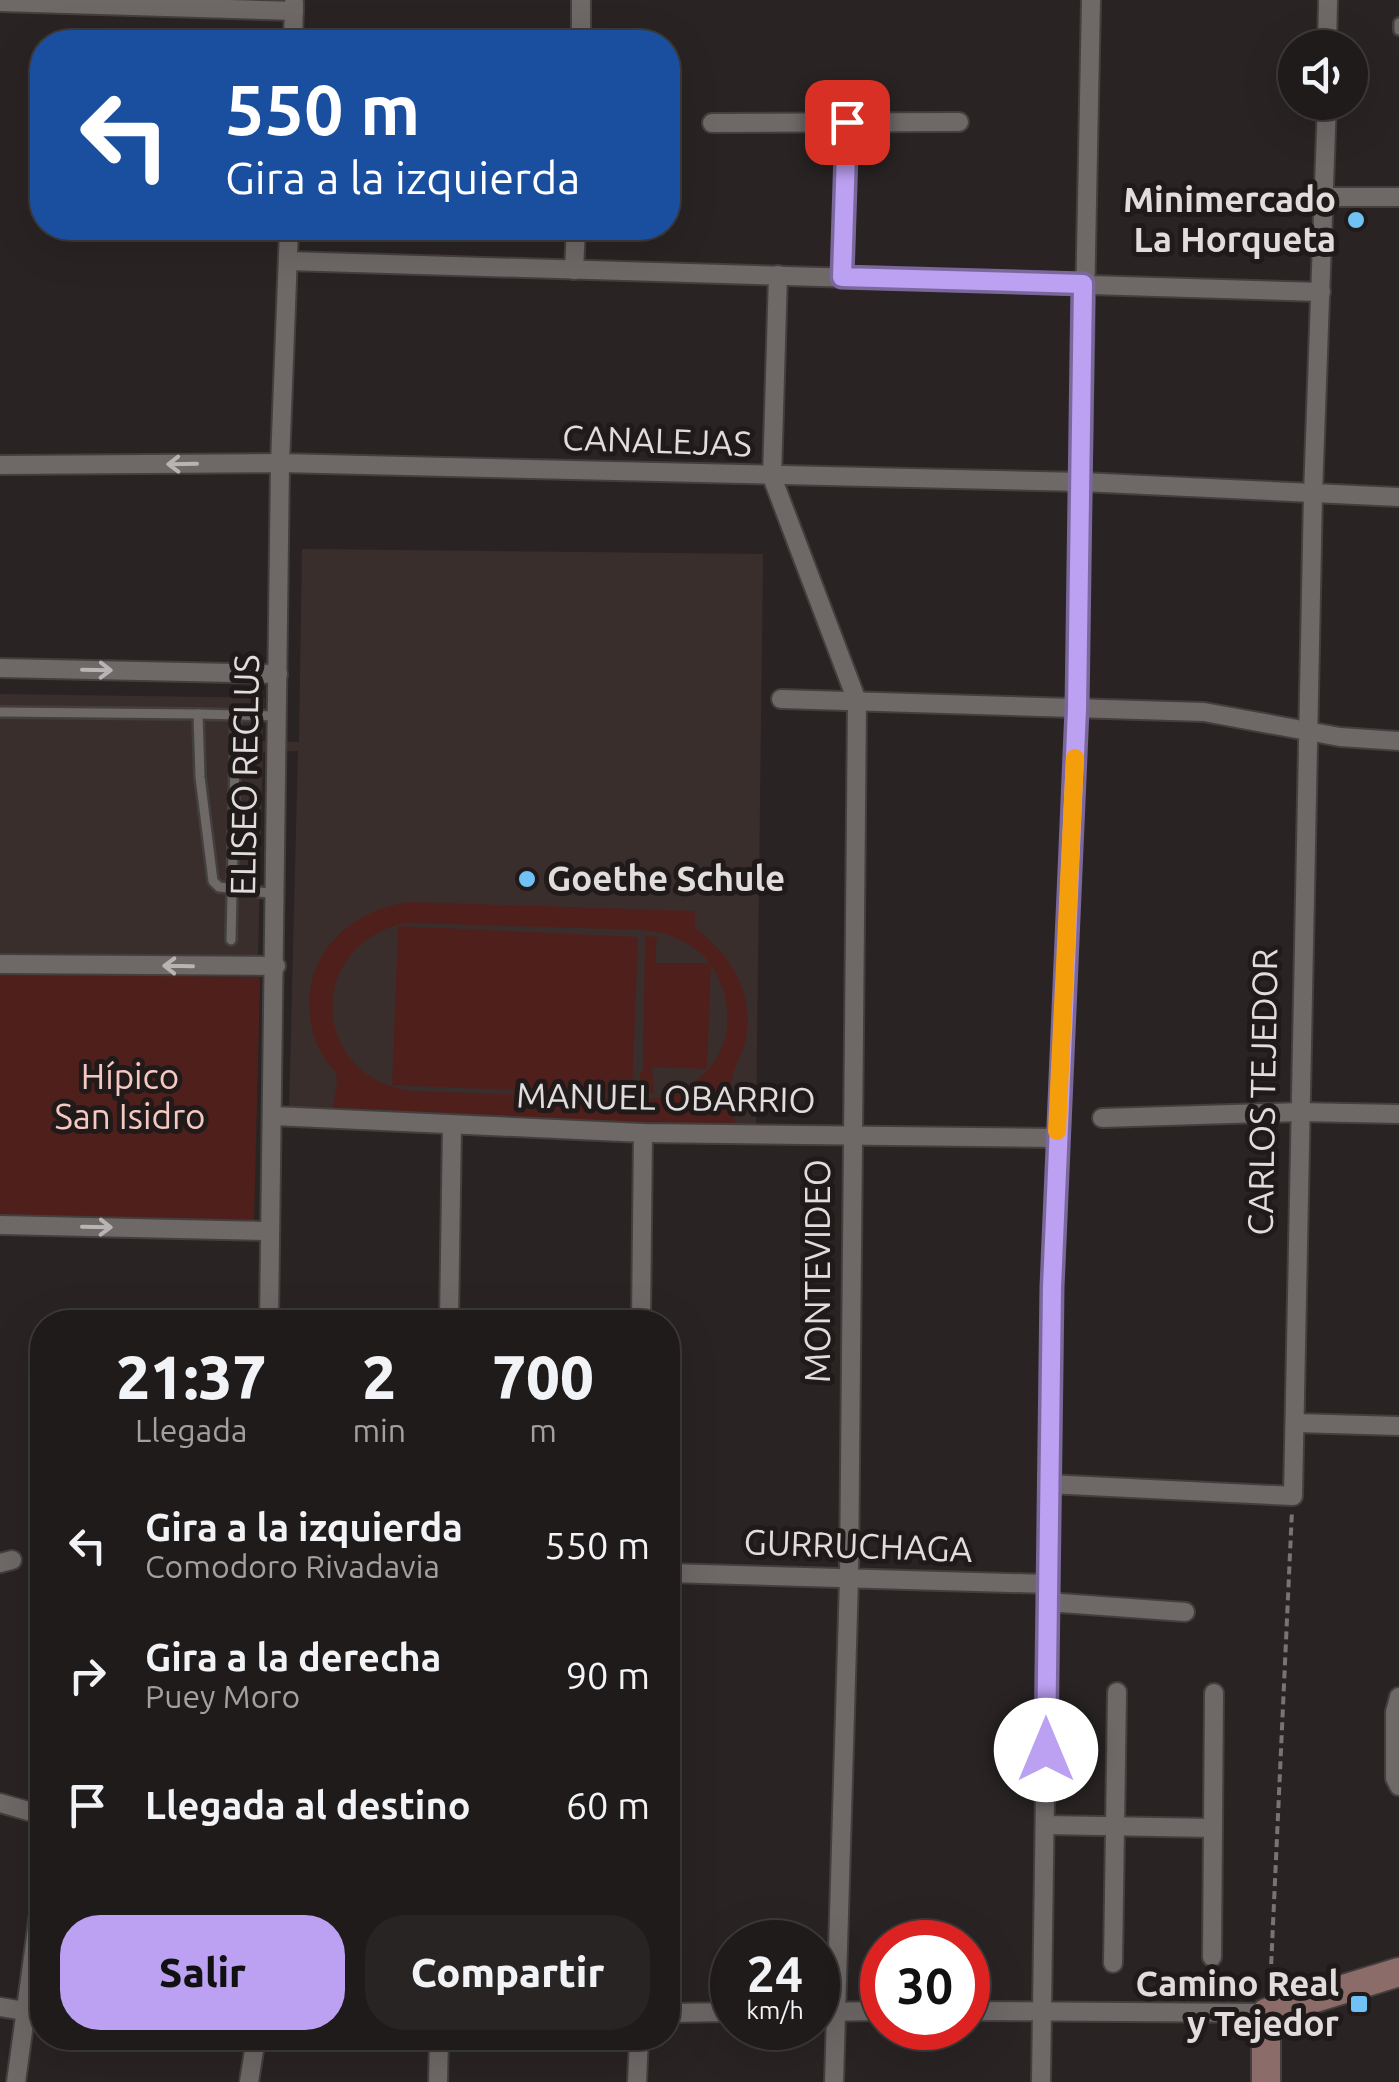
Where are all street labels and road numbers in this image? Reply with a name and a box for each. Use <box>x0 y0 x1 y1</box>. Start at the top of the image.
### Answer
street label: CANALEJAS <box>562 417 752 463</box>
street label: ELISEO RECLUS <box>222 654 266 896</box>
street label: CARLOS TEJEDOR <box>1239 948 1285 1236</box>
street label: MANUEL OBARRIO <box>516 1074 816 1120</box>
street label: MONTEVIDEO <box>797 1159 837 1383</box>
street label: GURRUCHAGA <box>743 1521 973 1569</box>

